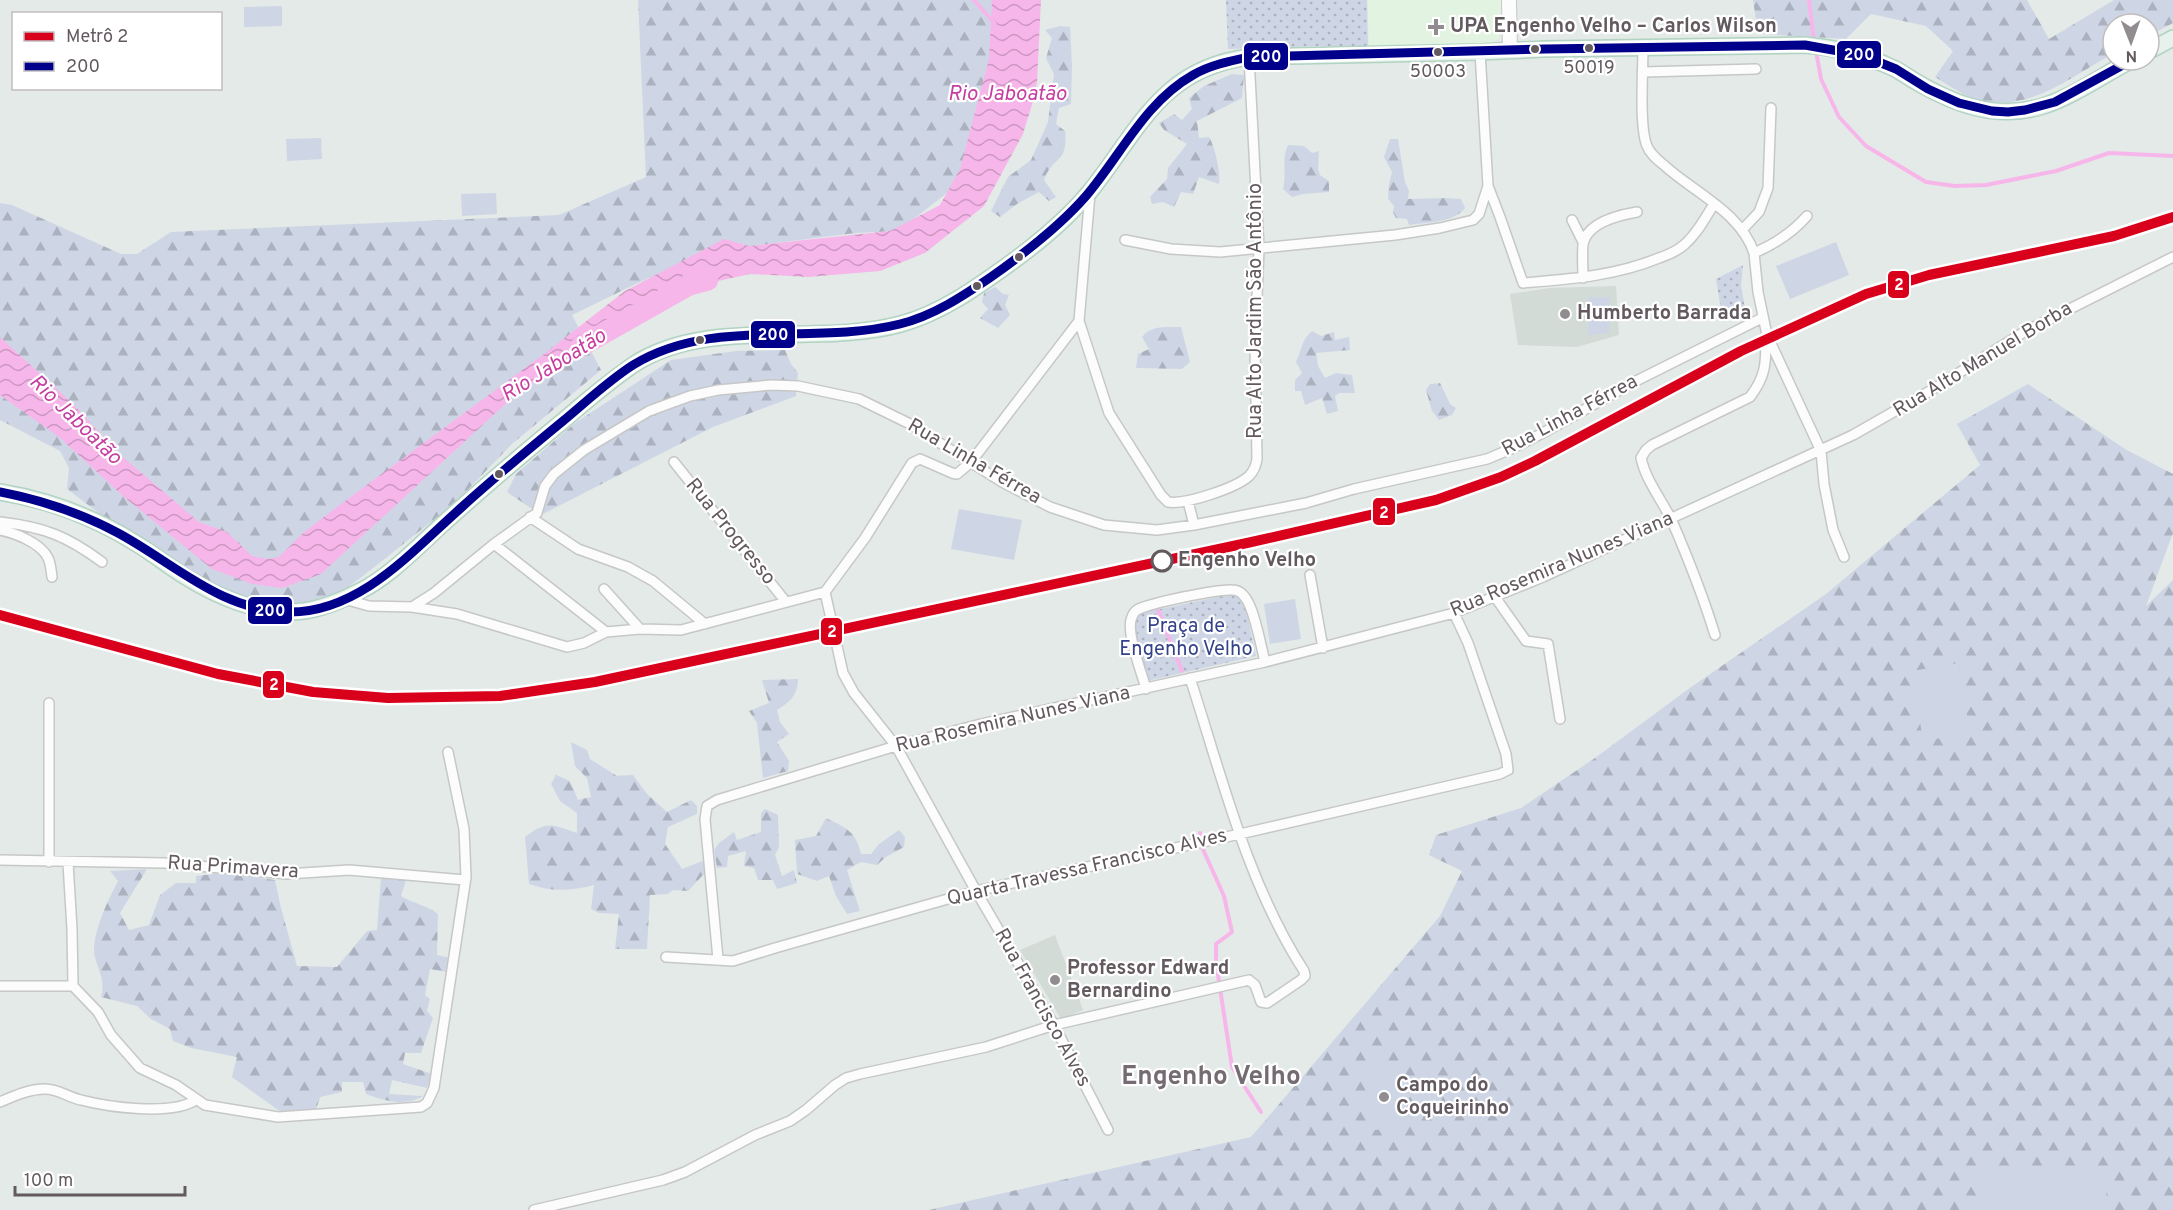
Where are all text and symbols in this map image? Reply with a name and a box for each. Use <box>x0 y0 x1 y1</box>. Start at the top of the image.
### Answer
legend <box>12 12 222 90</box>
north arrow <box>2101 12 2161 72</box>
place label: UPA Engenho Velho – Carlos Wilson <box>1450 14 1777 40</box>
marker: UPA Engenho Velho – Carlos Wilson <box>1427 18 1445 36</box>
text: Metrô 2 <box>66 26 128 49</box>
line badge: 200 <box>1836 40 1882 69</box>
line badge: 200 <box>1243 42 1289 71</box>
marker: 50019 <box>1583 42 1595 54</box>
unlabelled marker <box>1529 43 1541 55</box>
text: N <box>2125 45 2137 65</box>
marker: 50003 <box>1432 46 1444 58</box>
text: 200 <box>1844 46 1874 66</box>
text: 200 <box>1251 48 1281 68</box>
text: 200 <box>66 56 100 79</box>
place label: 50019 <box>1563 57 1615 80</box>
place label: 50003 <box>1410 61 1466 84</box>
water label: Rio Jaboatão <box>948 81 1067 108</box>
street label: Rua Alto Jardim São Antônio <box>1243 183 1269 439</box>
unlabelled marker <box>1013 251 1025 263</box>
line badge: 2 <box>1887 270 1910 299</box>
text: 2 <box>1894 276 1904 296</box>
unlabelled marker <box>971 280 983 292</box>
street label: Rua Alto Manuel Borba <box>1889 296 2077 424</box>
place label: Humberto Barrada <box>1577 301 1751 327</box>
marker: Humberto Barrada <box>1558 307 1572 321</box>
line badge: 200 <box>750 320 796 349</box>
water label: Rio Jaboatão <box>496 323 612 409</box>
text: 200 <box>758 326 788 346</box>
unlabelled marker <box>694 334 706 346</box>
water label: Rio Jaboatão <box>23 369 128 472</box>
street label: Rua Linha Férrea <box>1498 369 1642 463</box>
street label: Rua Linha Férrea <box>902 413 1046 511</box>
unlabelled marker <box>493 468 505 480</box>
street label: Rua Progresso <box>679 473 781 591</box>
line badge: 2 <box>1372 497 1396 526</box>
text: 2 <box>1379 504 1389 524</box>
street label: Rua Rosemira Nunes Viana <box>1447 506 1677 624</box>
place label: Engenho Velho <box>1178 548 1316 574</box>
marker: Engenho Velho <box>1151 550 1173 572</box>
line badge: 200 <box>247 596 293 625</box>
text: 200 <box>255 602 285 622</box>
park label: Praça de Engenho Velho <box>1119 614 1253 663</box>
line badge: 2 <box>820 617 843 646</box>
text: 2 <box>827 623 837 643</box>
line badge: 2 <box>262 670 285 699</box>
text: 2 <box>269 676 279 696</box>
street label: Rua Rosemira Nunes Viana <box>893 680 1133 760</box>
street label: Quarta Travessa Francisco Alves <box>944 823 1230 913</box>
street label: Rua Primavera <box>167 850 299 886</box>
street label: Rua Francisco Alves <box>988 924 1096 1092</box>
place label: Professor Edward Bernardino <box>1067 956 1229 1005</box>
marker: Professor Edward Bernardino <box>1048 973 1062 987</box>
district label: Engenho Velho <box>1121 1061 1301 1094</box>
place label: Campo do Coqueirinho <box>1396 1073 1509 1122</box>
marker: Campo do Coqueirinho <box>1377 1090 1391 1104</box>
scale bar <box>15 1159 184 1197</box>
text: 100 m <box>24 1170 73 1193</box>

